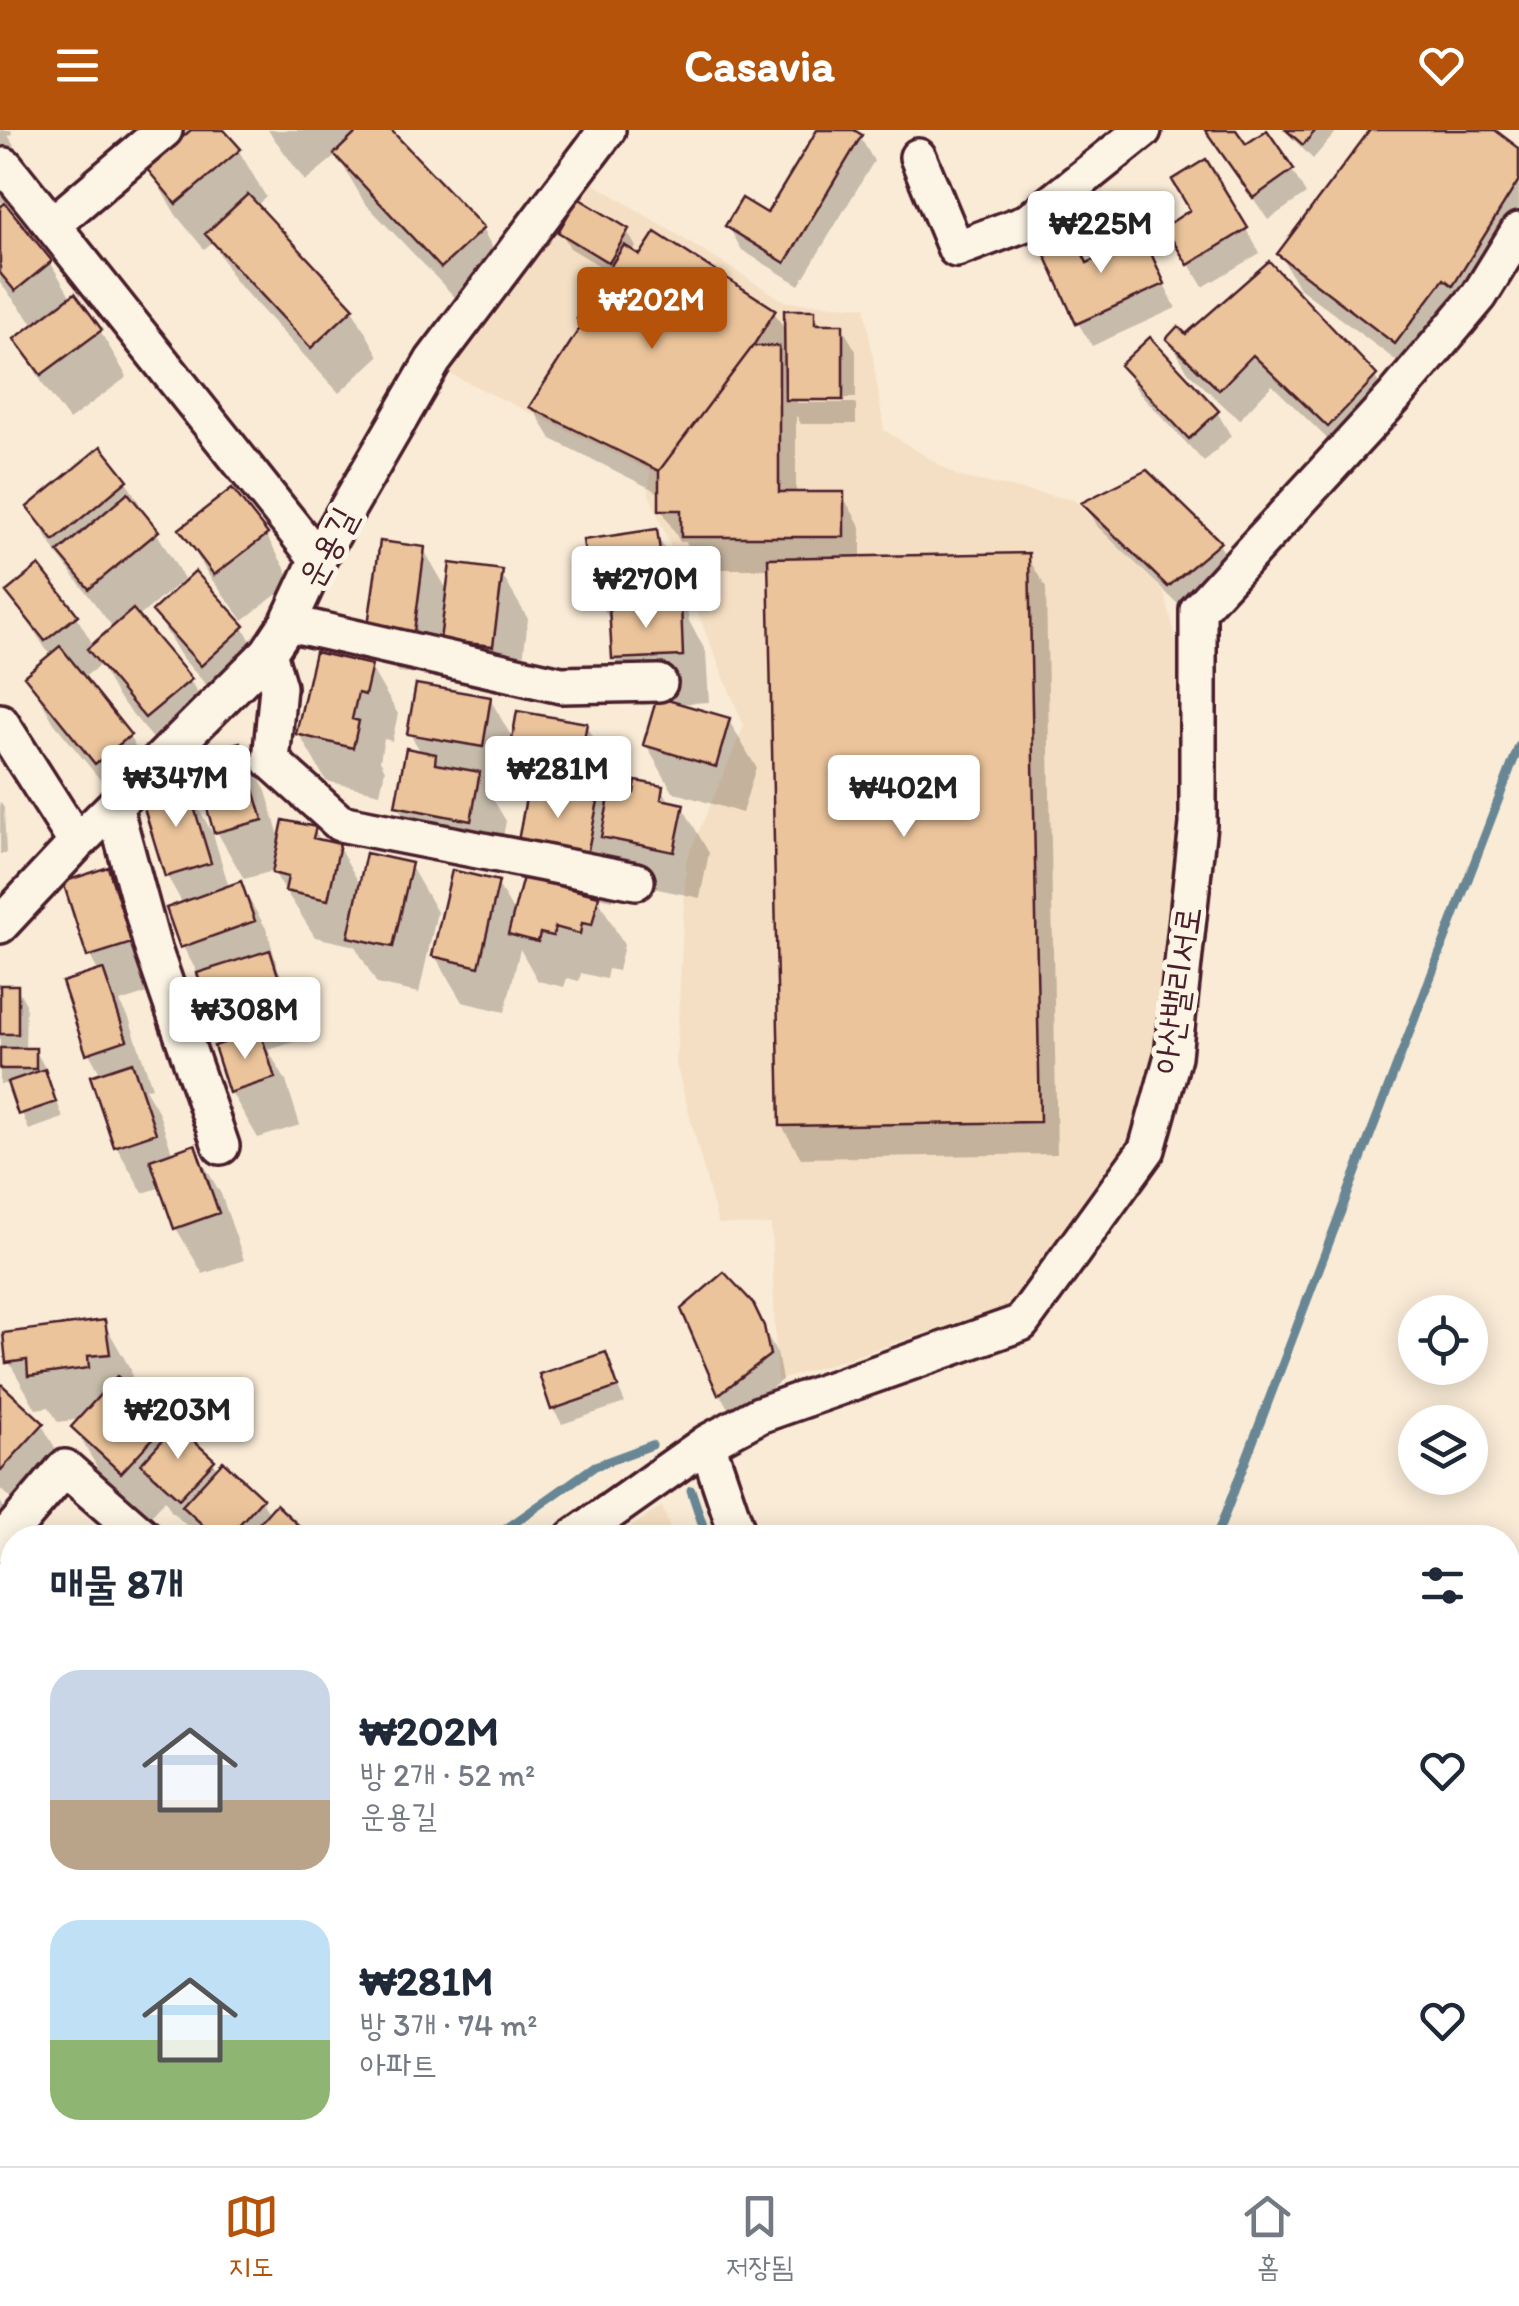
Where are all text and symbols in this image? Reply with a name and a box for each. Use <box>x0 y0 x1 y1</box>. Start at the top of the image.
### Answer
icon: menu <box>50 38 105 93</box>
text: Casavia <box>684 38 835 92</box>
icon: heart <box>1414 38 1469 93</box>
pin: ₩225M <box>1031 191 1171 276</box>
text: ₩225M <box>1050 204 1152 242</box>
pin: ₩202M <box>582 267 722 352</box>
text: ₩202M <box>599 280 705 318</box>
street label: 운용길 <box>289 500 365 594</box>
pin: ₩270M <box>576 546 716 631</box>
text: ₩270M <box>594 559 698 597</box>
pin: ₩281M <box>488 736 628 821</box>
pin: ₩347M <box>106 745 246 830</box>
text: ₩281M <box>507 749 609 787</box>
pin: ₩402M <box>834 755 974 840</box>
text: ₩347M <box>123 758 229 796</box>
text: ₩402M <box>850 768 958 806</box>
street label: 아산밸리서로 <box>1144 903 1210 1077</box>
pin: ₩308M <box>175 977 315 1062</box>
text: ₩308M <box>191 990 299 1028</box>
map controls <box>1398 1295 1488 1495</box>
button: locate <box>1398 1295 1488 1385</box>
pin: ₩203M <box>108 1377 248 1462</box>
text: ₩203M <box>125 1390 231 1428</box>
button: layers <box>1398 1405 1488 1495</box>
text: 매물 8개 <box>50 1558 184 1609</box>
icon: filters <box>1415 1558 1470 1613</box>
text: ₩202M <box>360 1705 499 1756</box>
icon: home <box>130 1710 250 1830</box>
icon: heart <box>1415 1743 1470 1798</box>
text: 방 2개 · 52 m² <box>360 1756 535 1794</box>
text: 운용길 <box>360 1796 437 1834</box>
text: ₩281M <box>360 1955 494 2006</box>
icon: home <box>130 1960 250 2080</box>
icon: heart <box>1415 1993 1470 2048</box>
text: 방 3개 · 74 m² <box>360 2006 537 2044</box>
text: 아파트 <box>360 2046 437 2084</box>
tab: 지도 <box>224 2189 279 2286</box>
tab: 저장됨 <box>726 2189 793 2286</box>
tab: 홈 <box>1240 2189 1295 2286</box>

